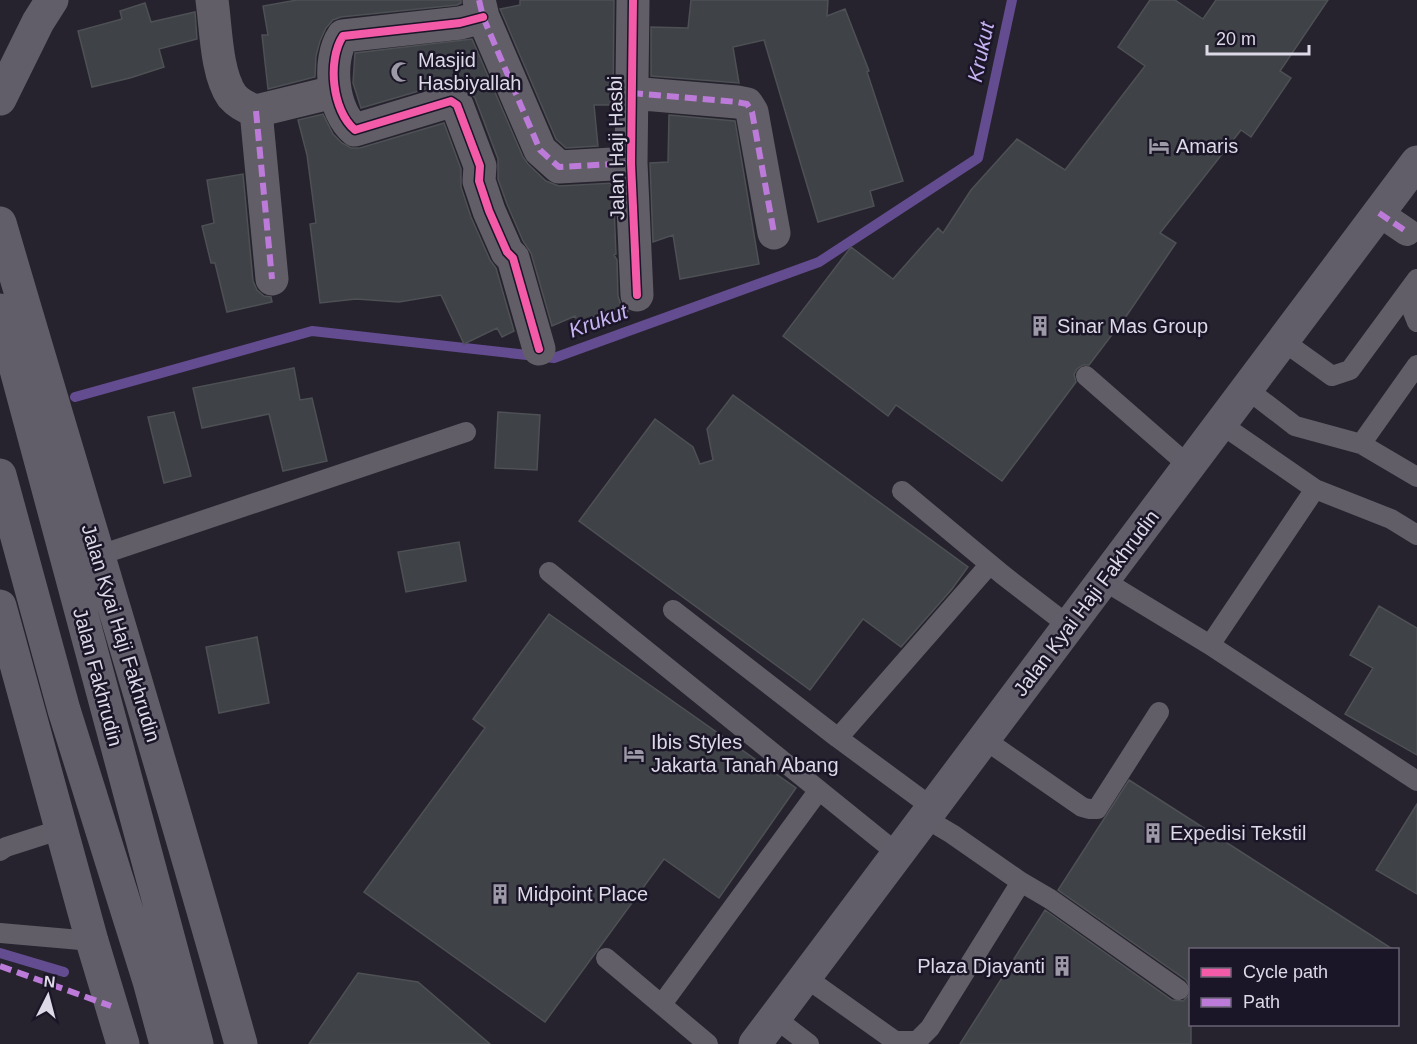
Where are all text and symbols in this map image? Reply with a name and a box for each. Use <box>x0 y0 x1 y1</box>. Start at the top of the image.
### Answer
scale bar <box>1207 18 1309 56</box>
water label: Krukut <box>963 19 998 84</box>
text: 20 m <box>1216 29 1256 49</box>
place label: Masjid Hasbiyallah <box>418 49 521 94</box>
mosque icon: Masjid Hasbiyallah <box>389 60 413 84</box>
street label: Jalan Haji Hasbi <box>604 76 628 220</box>
hotel icon: Amaris <box>1147 134 1171 158</box>
place label: Amaris <box>1176 135 1238 157</box>
water label: Krukut <box>565 299 631 342</box>
building icon: Sinar Mas Group <box>1028 314 1052 338</box>
place label: Sinar Mas Group <box>1057 315 1208 337</box>
street label: Jalan Kyai Haji Fakhrudin <box>1009 506 1163 700</box>
street label: Jalan Kyai Haji Fakhrudin <box>77 521 165 745</box>
street label: Jalan Fakhrudin <box>69 605 127 749</box>
place label: Ibis Styles Jakarta Tanah Abang <box>651 731 839 776</box>
hotel icon: Ibis Styles Jakarta Tanah Abang <box>622 742 646 766</box>
building icon: Expedisi Tekstil <box>1141 821 1165 845</box>
place label: Expedisi Tekstil <box>1170 822 1306 844</box>
building icon: Midpoint Place <box>488 882 512 906</box>
place label: Midpoint Place <box>517 883 648 905</box>
legend <box>1189 948 1399 1026</box>
building icon: Plaza Djayanti <box>1050 954 1074 978</box>
place label: Plaza Djayanti <box>917 955 1045 977</box>
text: Cycle path <box>1243 962 1328 982</box>
north arrow <box>18 966 78 1026</box>
text: N <box>43 973 56 991</box>
text: Path <box>1243 992 1280 1012</box>

